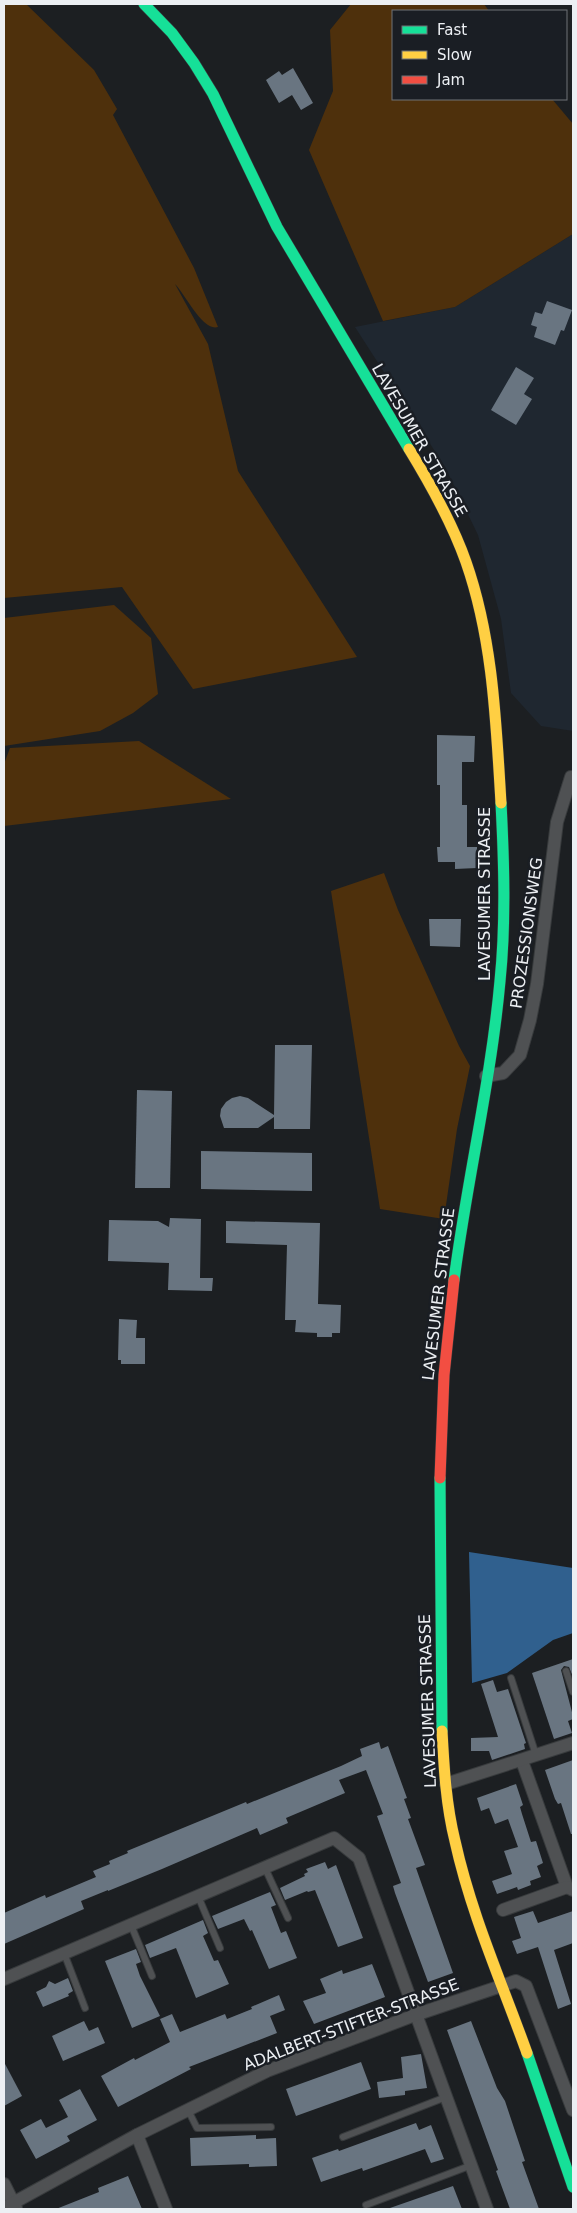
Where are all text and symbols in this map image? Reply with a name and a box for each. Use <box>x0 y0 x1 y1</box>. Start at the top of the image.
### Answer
legend <box>392 10 567 100</box>
text: Fast <box>437 21 467 39</box>
text: Slow <box>437 46 472 64</box>
text: Jam <box>436 71 465 89</box>
street label: LAVESUMER STRASSE <box>368 360 471 520</box>
street label: LAVESUMER STRASSE <box>475 807 494 981</box>
street label: PROZESSIONSWEG <box>506 856 547 1010</box>
street label: LAVESUMER STRASSE <box>418 1207 459 1382</box>
street label: LAVESUMER STRASSE <box>415 1614 440 1788</box>
street label: ADALBERT-STIFTER-STRASSE <box>241 1974 462 2074</box>

